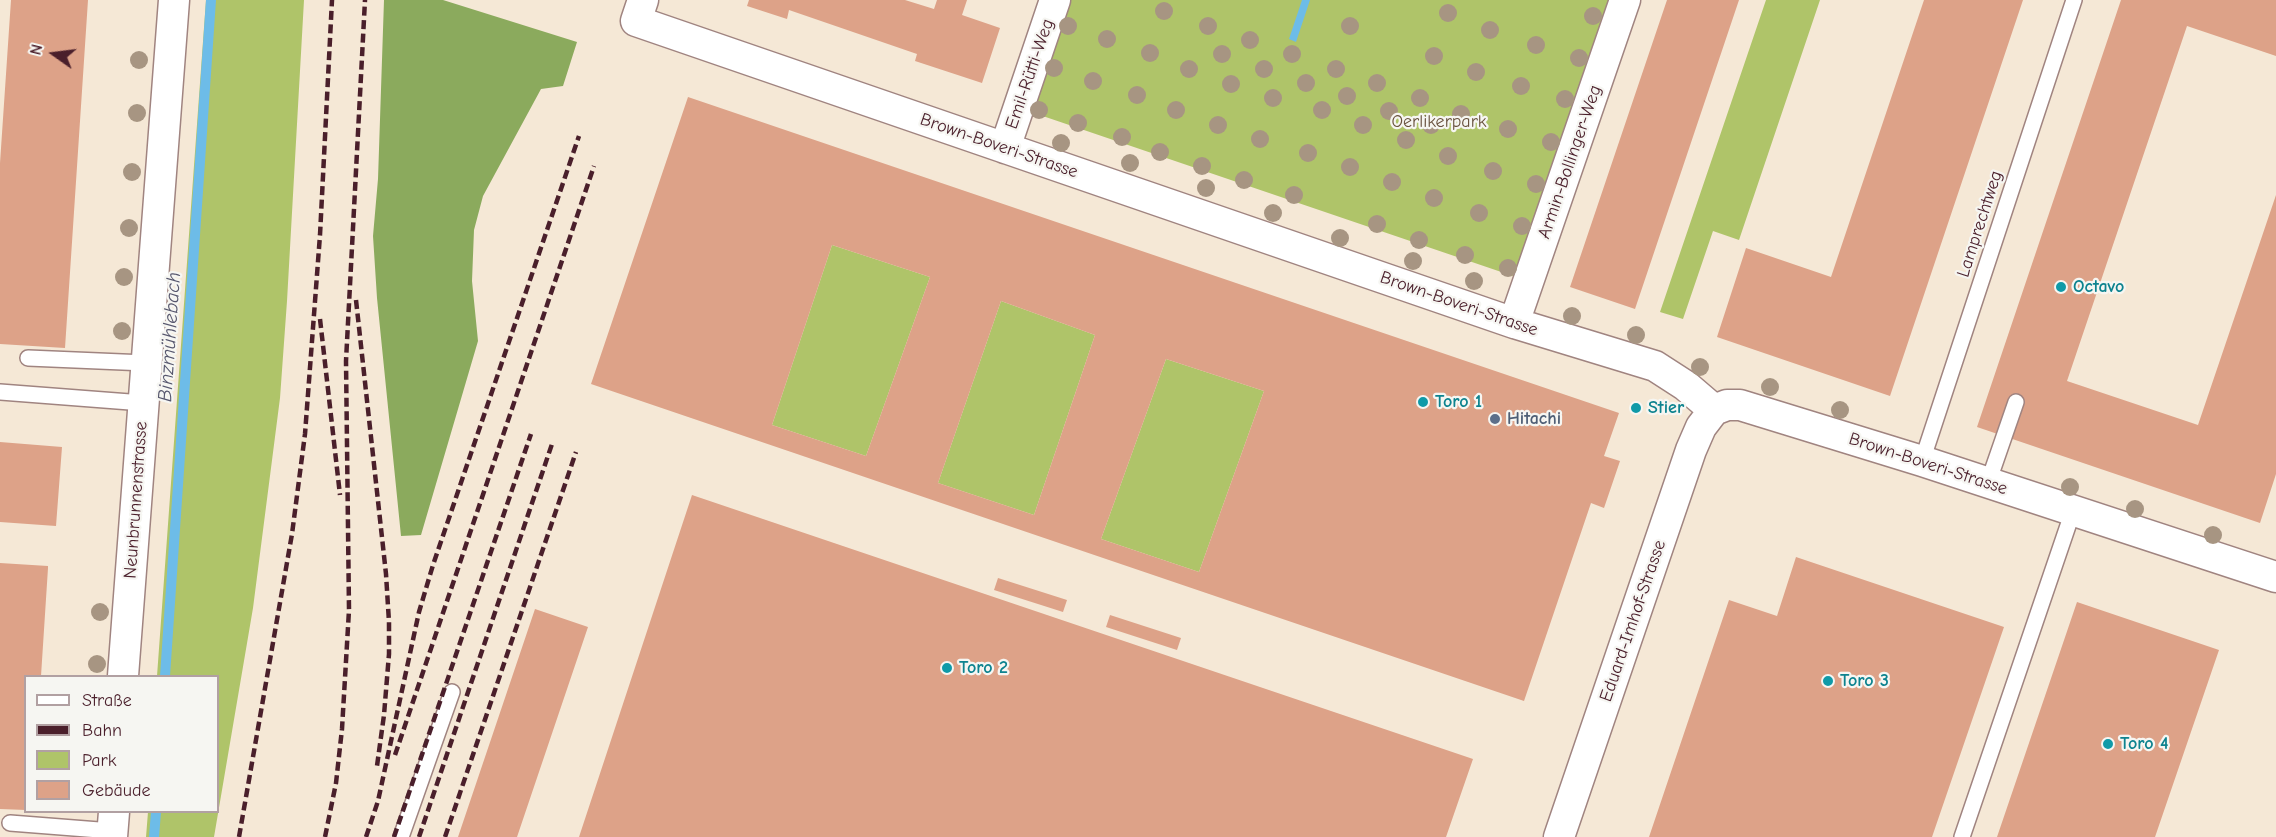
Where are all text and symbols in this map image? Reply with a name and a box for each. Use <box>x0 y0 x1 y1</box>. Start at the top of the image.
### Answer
street label: Emil-Rütti-Weg <box>1001 16 1059 132</box>
north arrow <box>24 24 84 84</box>
text: N <box>27 42 47 57</box>
street label: Armin-Bollinger-Weg <box>1534 82 1606 242</box>
street label: Brown-Boveri-Strasse <box>917 109 1081 183</box>
park label: Oerlikerpark <box>1392 111 1486 133</box>
street label: Lamprechtweg <box>1953 168 2007 280</box>
street label: Brown-Boveri-Strasse <box>1377 267 1541 341</box>
water label: Binzmühlebach <box>153 271 187 403</box>
place label: Octavo <box>2073 276 2124 298</box>
marker: Octavo <box>2054 280 2068 294</box>
place label: Toro 1 <box>1435 391 1482 413</box>
marker: Toro 1 <box>1416 395 1430 409</box>
place label: Stier <box>1648 397 1684 419</box>
marker: Stier <box>1629 401 1643 415</box>
place label: Hitachi <box>1507 408 1561 430</box>
marker: Hitachi <box>1488 412 1502 426</box>
street label: Neunbrunnenstrasse <box>120 421 152 579</box>
street label: Brown-Boveri-Strasse <box>1846 428 2010 500</box>
street label: Eduard-Imhof-Strasse <box>1595 537 1671 705</box>
place label: Toro 2 <box>959 657 1008 679</box>
marker: Toro 2 <box>940 661 954 675</box>
place label: Toro 3 <box>1840 670 1889 692</box>
marker: Toro 3 <box>1821 674 1835 688</box>
legend <box>24 675 219 813</box>
text: Straße <box>82 690 132 711</box>
text: Bahn <box>82 720 122 741</box>
place label: Toro 4 <box>2120 733 2168 755</box>
marker: Toro 4 <box>2101 737 2115 751</box>
text: Park <box>82 750 116 771</box>
text: Gebäude <box>82 780 151 801</box>

